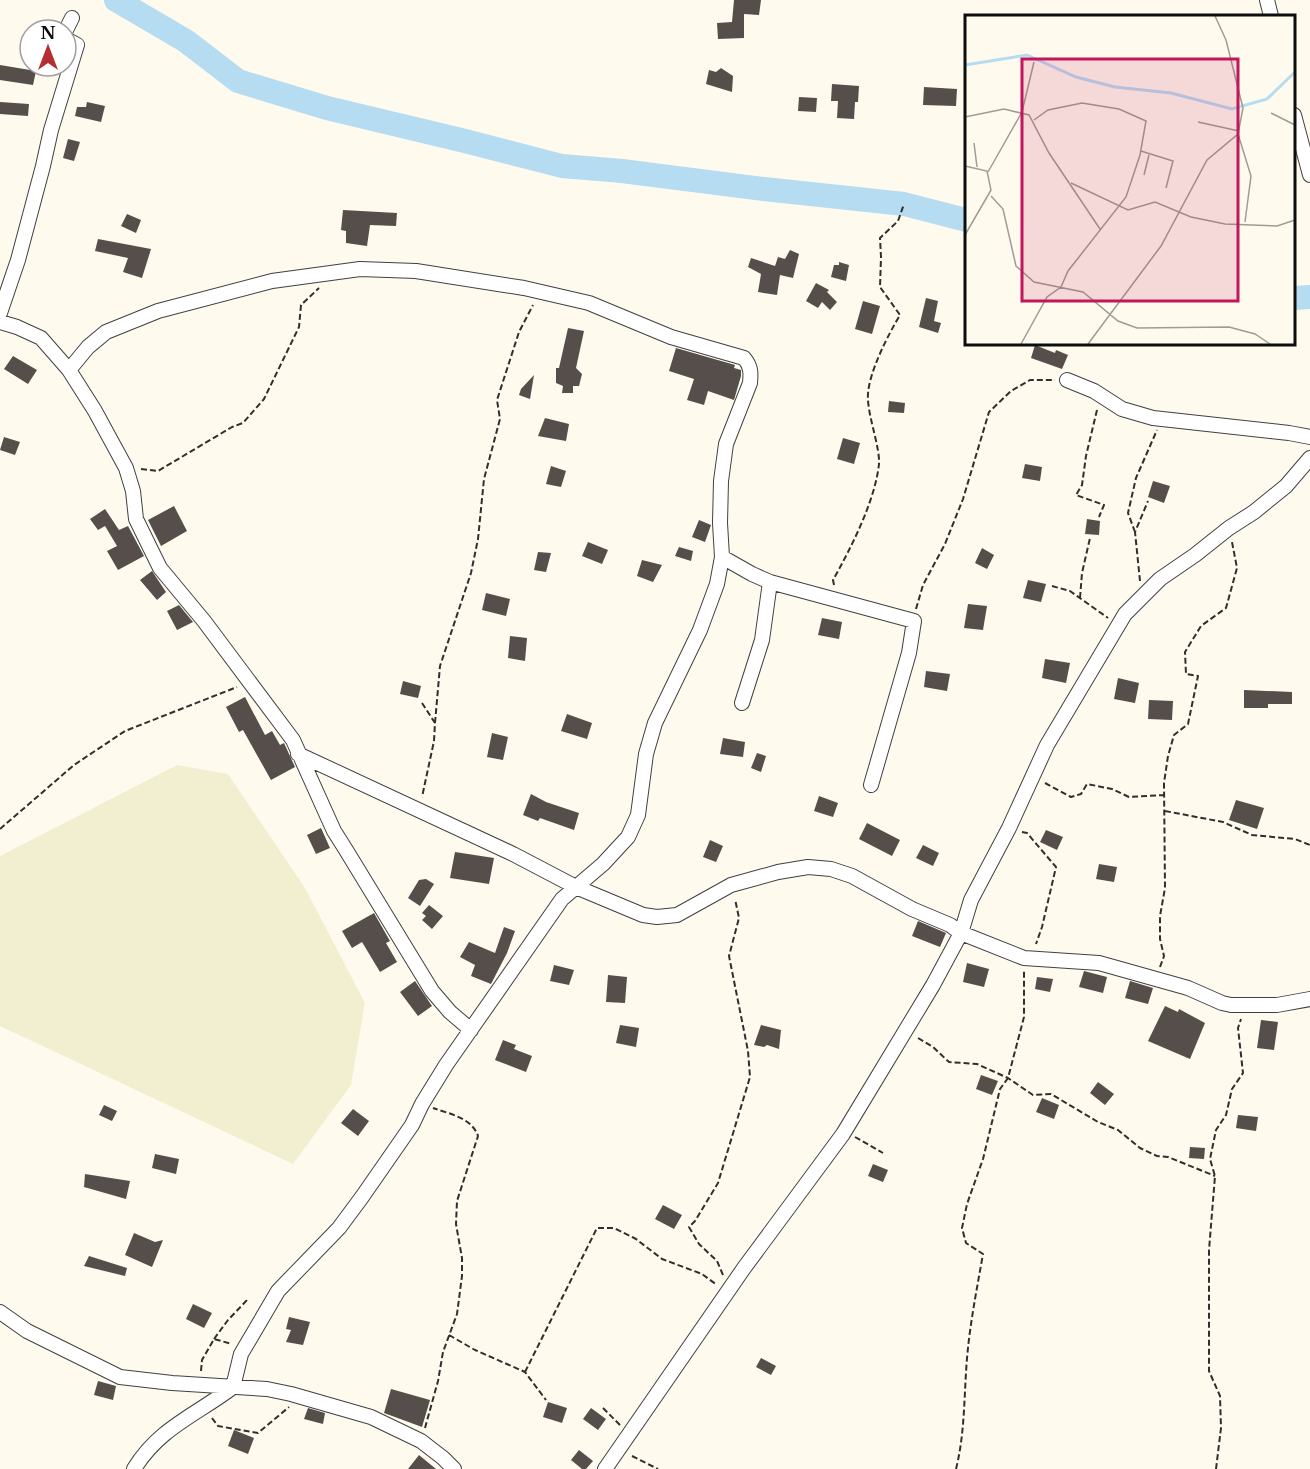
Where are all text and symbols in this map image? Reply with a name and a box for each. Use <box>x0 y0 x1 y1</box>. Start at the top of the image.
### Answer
inset map <box>965 15 1295 345</box>
north arrow <box>18 18 78 78</box>
text: N <box>40 23 56 43</box>

